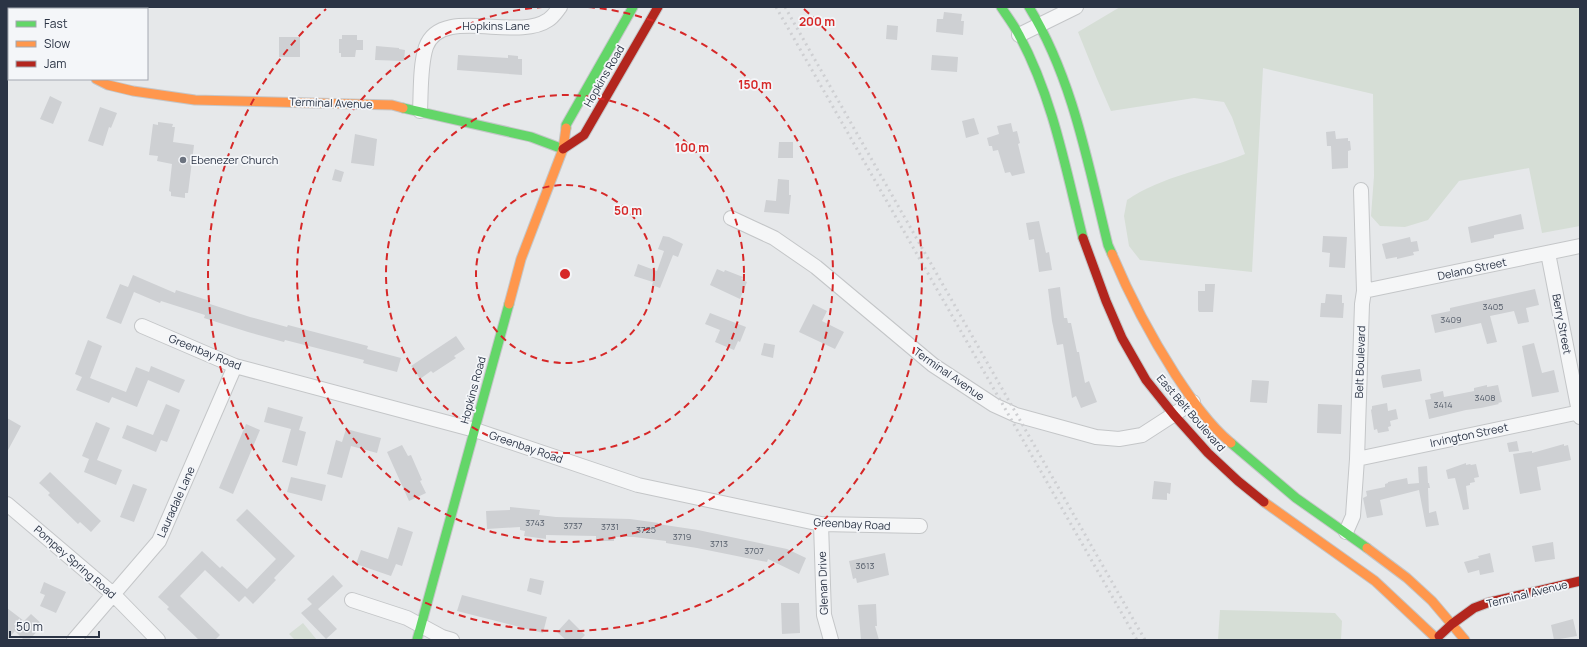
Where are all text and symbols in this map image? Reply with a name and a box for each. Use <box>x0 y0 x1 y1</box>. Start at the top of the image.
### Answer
legend <box>8 8 148 80</box>
text: 200 m <box>799 13 835 30</box>
text: Fast <box>44 15 68 32</box>
street label: Hopkins Lane <box>462 18 530 33</box>
text: Slow <box>44 35 70 52</box>
street label: Hopkins Road <box>580 42 627 109</box>
text: Jam <box>44 55 66 72</box>
text: 150 m <box>738 76 772 93</box>
street label: Terminal Avenue <box>289 94 373 111</box>
text: 100 m <box>675 139 709 156</box>
place label: Ebenezer Church <box>191 152 278 167</box>
marker: Ebenezer Church <box>178 155 188 165</box>
text: 50 m <box>614 202 642 219</box>
street label: Delano Street <box>1436 254 1508 283</box>
centre of rings <box>558 267 572 281</box>
street label: Berry Street <box>1549 292 1576 355</box>
house number: 3405 <box>1483 300 1503 313</box>
house number: 3409 <box>1440 313 1462 326</box>
street label: Belt Boulevard <box>1351 325 1368 399</box>
street label: Greenbay Road <box>167 330 244 373</box>
street label: Terminal Avenue <box>911 344 988 404</box>
street label: Hopkins Road <box>456 355 489 425</box>
street label: East Belt Boulevard <box>1154 371 1229 454</box>
house number: 3408 <box>1475 391 1496 404</box>
house number: 3414 <box>1433 398 1453 411</box>
street label: Irvington Street <box>1428 419 1509 450</box>
street label: Greenbay Road <box>487 427 565 466</box>
street label: Lauradale Lane <box>153 463 198 540</box>
street label: Greenbay Road <box>813 514 891 533</box>
house number: 3743 <box>525 516 545 529</box>
house number: 3737 <box>564 519 583 532</box>
house number: 3731 <box>601 520 619 533</box>
street label: Pompey Spring Road <box>31 522 120 602</box>
house number: 3725 <box>636 523 656 536</box>
house number: 3719 <box>673 530 691 543</box>
house number: 3713 <box>710 537 728 550</box>
house number: 3707 <box>744 544 764 557</box>
street label: Glenan Drive <box>814 550 831 615</box>
house number: 3613 <box>856 559 874 572</box>
street label: Terminal Avenue <box>1485 576 1570 611</box>
scale bar <box>10 613 99 639</box>
text: 50 m <box>16 618 43 635</box>

